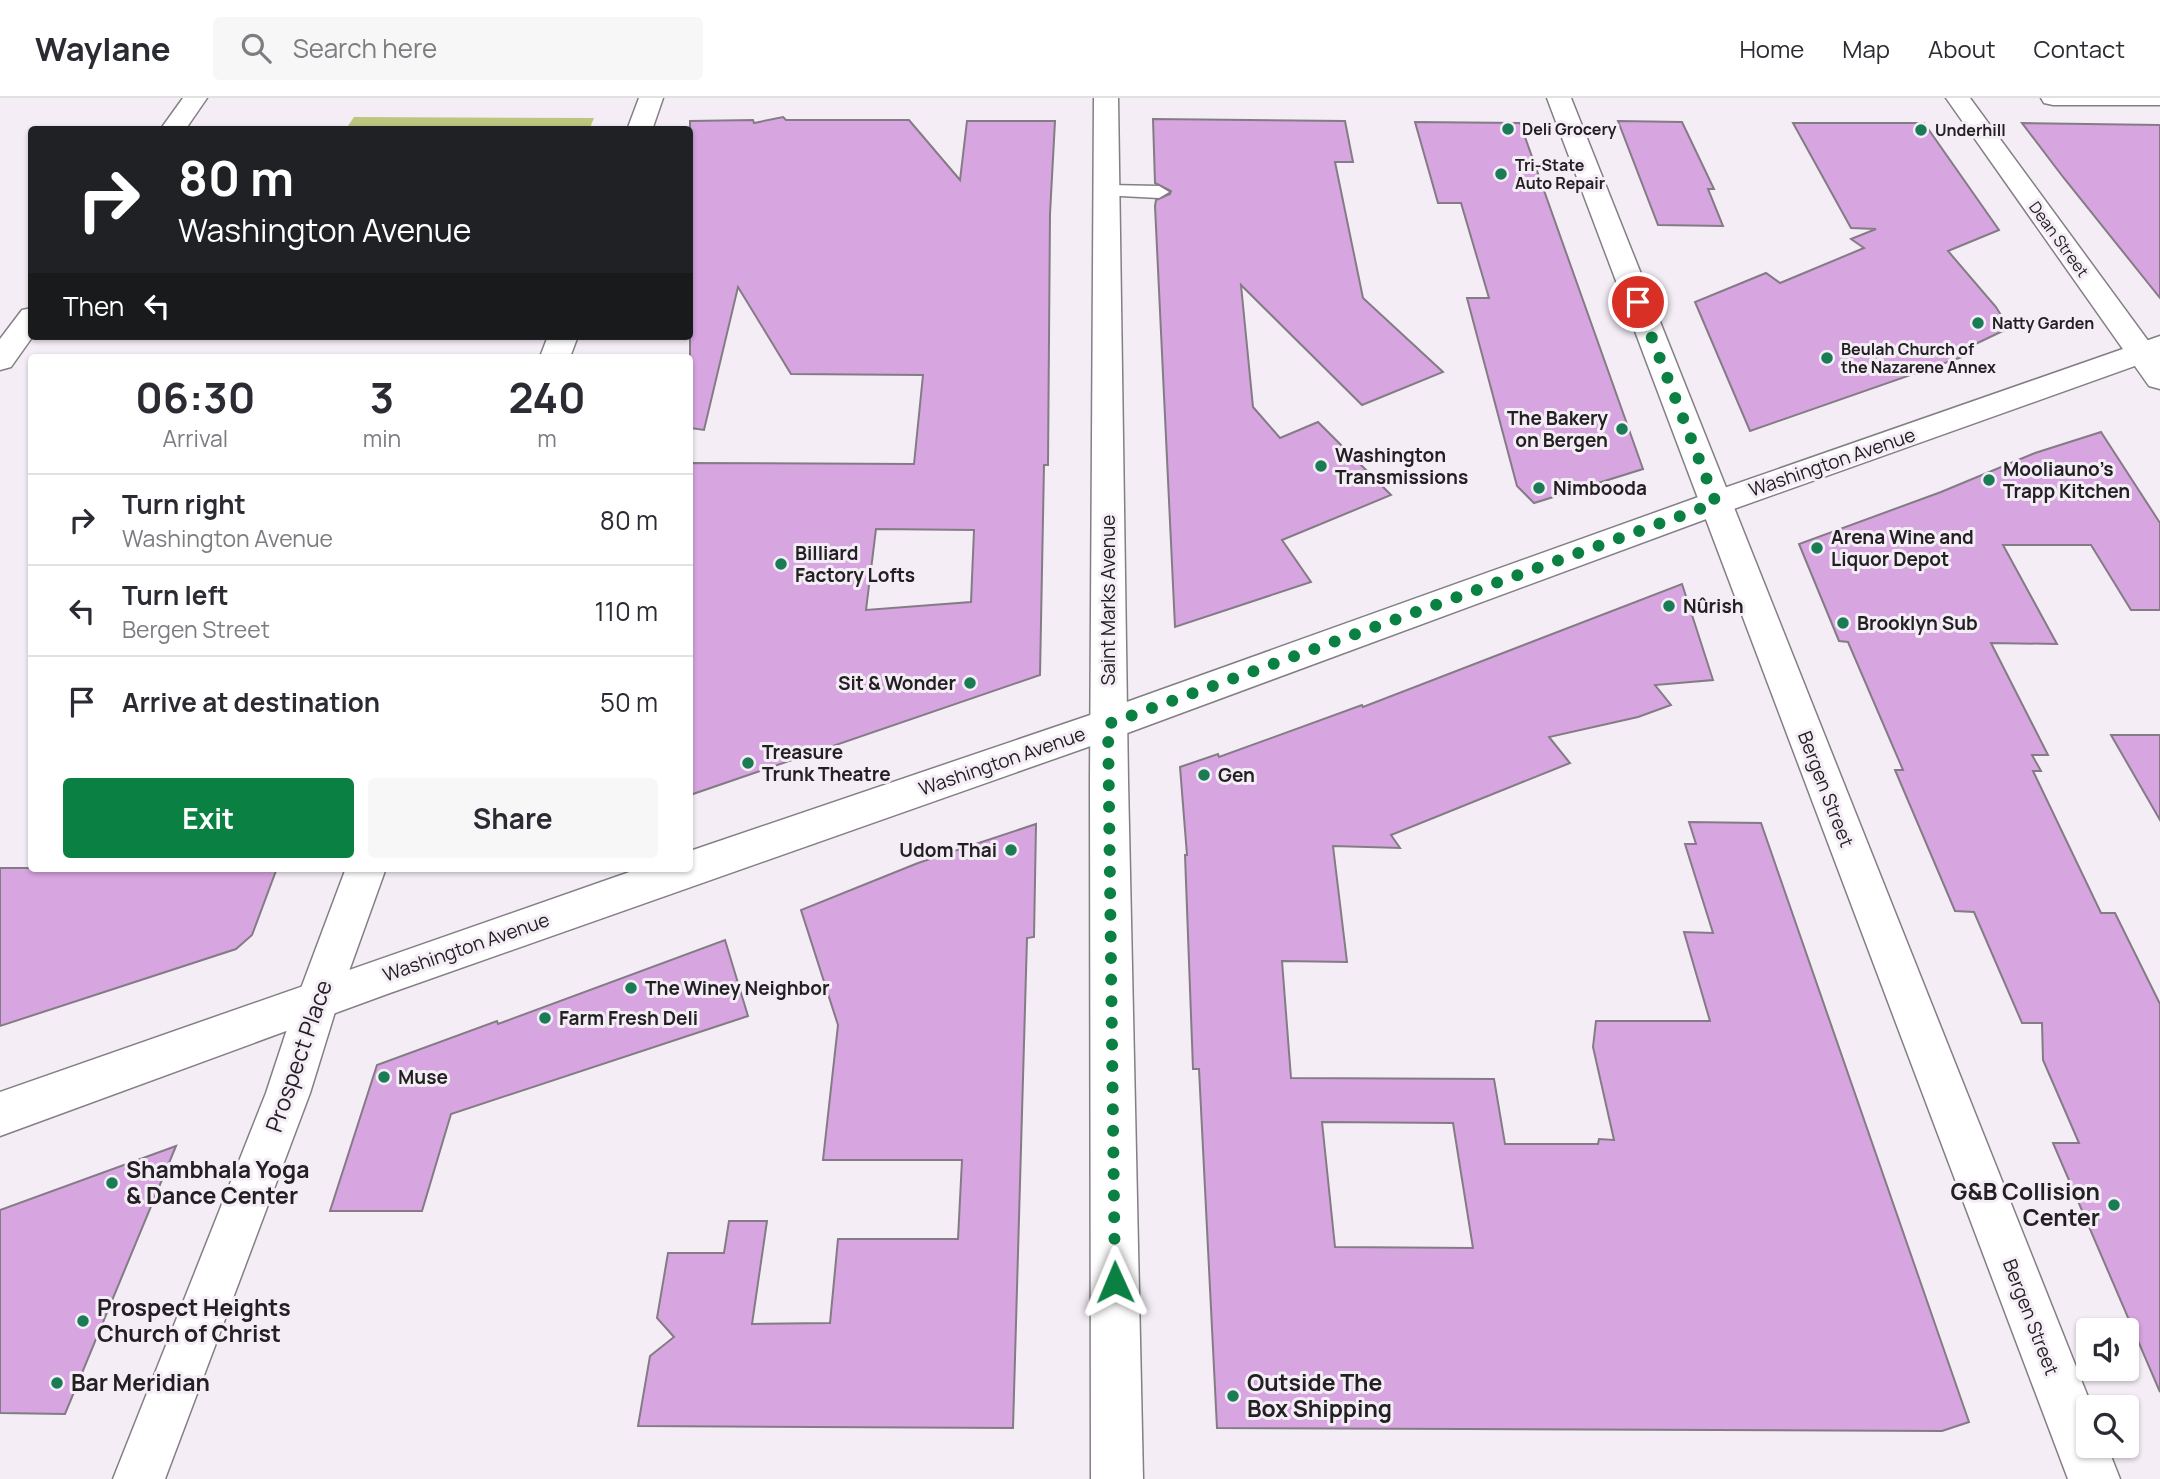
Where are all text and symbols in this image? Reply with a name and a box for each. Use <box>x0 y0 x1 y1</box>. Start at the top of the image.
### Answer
search box <box>213 17 703 80</box>
text: Waylane <box>35 26 171 71</box>
icon: search <box>237 29 275 67</box>
text: Search here <box>293 30 437 66</box>
text: Home <box>1739 32 1804 65</box>
text: Map <box>1842 32 1890 65</box>
text: About <box>1928 32 1996 65</box>
text: Contact <box>2034 32 2125 65</box>
place label: Deli Grocery <box>1522 118 1617 140</box>
place label: Underhill <box>1935 119 2006 141</box>
marker: Deli Grocery <box>1500 121 1516 137</box>
marker: Underhill <box>1913 122 1929 138</box>
text: 80 m <box>178 144 294 211</box>
icon: right <box>63 154 154 245</box>
place label: Tri-State Auto Repair <box>1515 154 1605 194</box>
marker: Tri-State Auto Repair <box>1493 166 1509 182</box>
street label: Dean Street <box>2024 197 2094 281</box>
text: Washington Avenue <box>178 208 472 252</box>
pin <box>1608 272 1668 332</box>
icon: arrive <box>1619 283 1657 321</box>
icon: left <box>138 287 176 325</box>
text: Then <box>63 288 124 324</box>
place label: Natty Garden <box>1992 312 2094 334</box>
marker: Natty Garden <box>1970 315 1986 331</box>
place label: Beulah Church of the Nazarene Annex <box>1841 338 1996 378</box>
marker: Beulah Church of the Nazarene Annex <box>1819 350 1835 366</box>
text: 06:30 <box>135 368 255 426</box>
text: 3 <box>370 368 394 426</box>
text: 240 <box>508 368 586 426</box>
place label: The Bakery on Bergen <box>1507 405 1608 453</box>
marker: The Bakery on Bergen <box>1614 421 1630 437</box>
street label: Washington Avenue <box>1745 421 1919 503</box>
text: Arrival <box>162 422 228 454</box>
text: min <box>363 422 401 454</box>
text: m <box>537 422 557 454</box>
place label: Washington Transmissions <box>1335 442 1468 490</box>
place label: Mooliauno’s Trapp Kitchen <box>2003 456 2130 504</box>
marker: Washington Transmissions <box>1313 458 1329 474</box>
marker: Mooliauno’s Trapp Kitchen <box>1981 472 1997 488</box>
place label: Nimbooda <box>1553 475 1647 501</box>
marker: Nimbooda <box>1531 480 1547 496</box>
text: Turn right <box>122 486 246 522</box>
icon: right <box>63 501 101 539</box>
text: 80 m <box>600 502 658 538</box>
street label: Saint Marks Avenue <box>1095 515 1121 685</box>
text: Washington Avenue <box>122 522 333 554</box>
place label: Arena Wine and Liquor Depot <box>1831 524 1974 572</box>
place label: Billiard Factory Lofts <box>795 540 915 588</box>
marker: Arena Wine and Liquor Depot <box>1809 540 1825 556</box>
marker: Billiard Factory Lofts <box>773 556 789 572</box>
text: Turn left <box>122 577 229 613</box>
icon: left <box>63 592 101 630</box>
text: 110 m <box>595 593 658 629</box>
place label: Nûrish <box>1683 593 1744 619</box>
marker: Nûrish <box>1661 598 1677 614</box>
place label: Brooklyn Sub <box>1857 610 1978 636</box>
text: Bergen Street <box>122 613 270 645</box>
marker: Brooklyn Sub <box>1835 615 1851 631</box>
place label: Sit & Wonder <box>838 670 956 696</box>
marker: Sit & Wonder <box>962 675 978 691</box>
icon: arrive <box>63 683 101 721</box>
text: Arrive at destination <box>122 684 380 720</box>
text: 50 m <box>600 684 658 720</box>
street label: Washington Avenue <box>915 720 1089 802</box>
street label: Bergen Street <box>1792 727 1860 851</box>
place label: Treasure Trunk Theatre <box>762 739 891 787</box>
marker: Treasure Trunk Theatre <box>740 755 756 771</box>
place label: Gen <box>1218 762 1255 788</box>
marker: Gen <box>1196 767 1212 783</box>
button: Exit <box>63 778 354 858</box>
button: Share <box>368 778 658 858</box>
place label: Udom Thai <box>899 837 997 863</box>
marker: Udom Thai <box>1003 842 1019 858</box>
street label: Washington Avenue <box>379 906 553 988</box>
street label: Prospect Place <box>257 975 339 1136</box>
place label: The Winey Neighbor <box>645 975 830 1001</box>
marker: The Winey Neighbor <box>623 980 639 996</box>
place label: Farm Fresh Deli <box>559 1005 698 1031</box>
marker: Farm Fresh Deli <box>537 1010 553 1026</box>
place label: Muse <box>398 1064 448 1090</box>
marker: Muse <box>376 1069 392 1085</box>
place label: Shambhala Yoga & Dance Center <box>126 1153 309 1211</box>
marker: Shambhala Yoga & Dance Center <box>104 1175 120 1191</box>
place label: G&B Collision Center <box>1951 1175 2100 1233</box>
marker: G&B Collision Center <box>2106 1197 2122 1213</box>
position arrow <box>1078 1245 1152 1319</box>
street label: Bergen Street <box>1997 1255 2065 1379</box>
place label: Prospect Heights Church of Christ <box>97 1291 291 1349</box>
marker: Prospect Heights Church of Christ <box>75 1313 91 1329</box>
map controls <box>2076 1318 2139 1458</box>
button: sound <box>2076 1318 2139 1381</box>
place label: Bar Meridian <box>71 1366 210 1398</box>
place label: Outside The Box Shipping <box>1247 1366 1392 1424</box>
marker: Bar Meridian <box>49 1375 65 1391</box>
marker: Outside The Box Shipping <box>1225 1388 1241 1404</box>
button: search <box>2076 1395 2139 1458</box>

